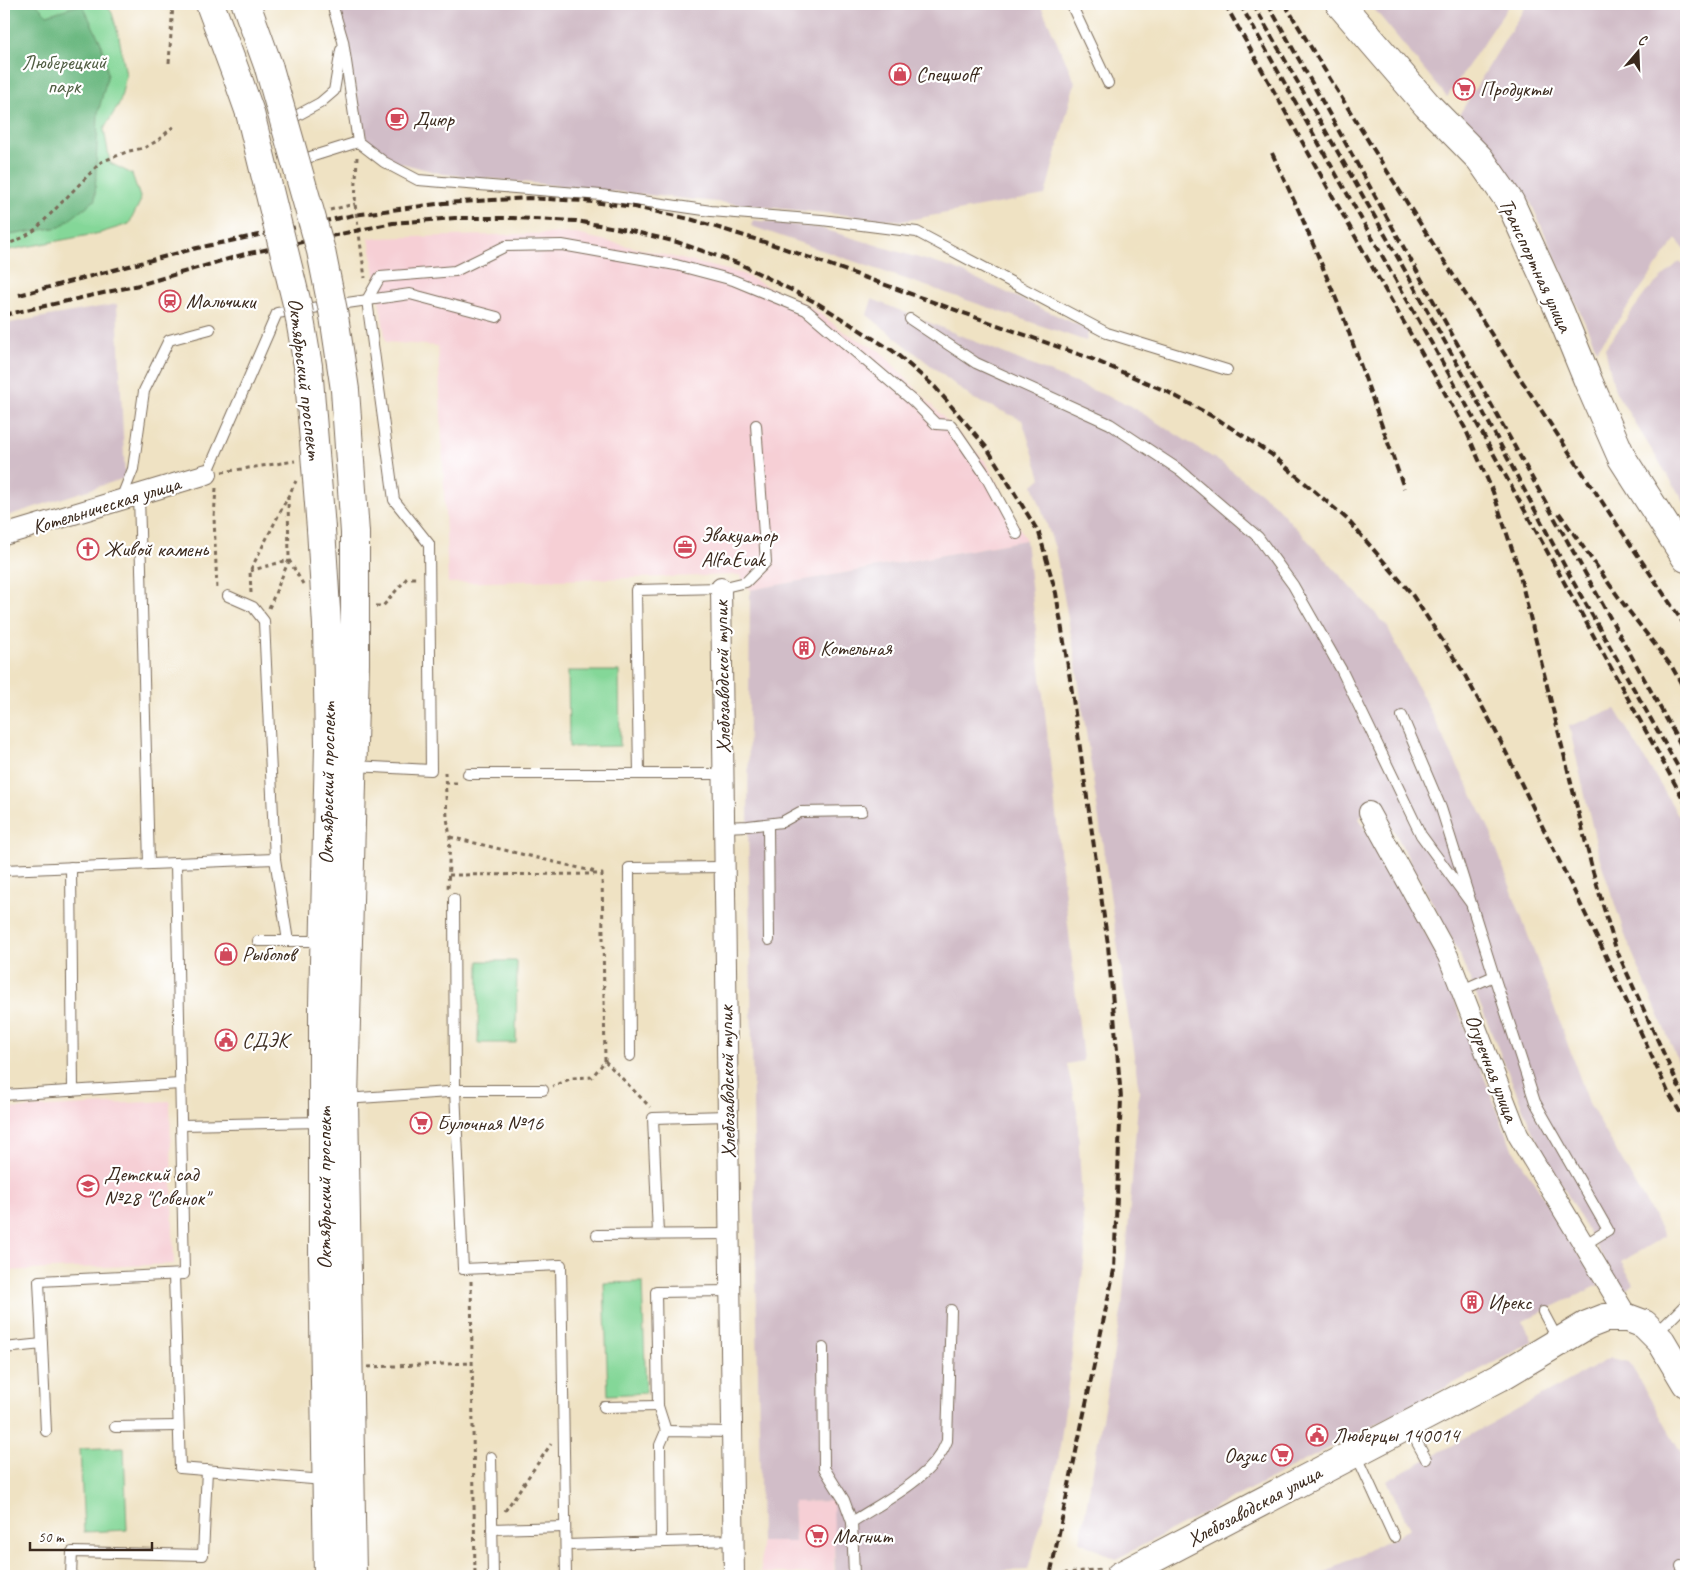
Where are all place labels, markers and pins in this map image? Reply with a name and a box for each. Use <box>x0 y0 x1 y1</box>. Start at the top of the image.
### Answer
place label: Спецшoff <box>916 61 983 87</box>
shop icon: Спецшoff <box>888 62 912 86</box>
place label: Продукты <box>1480 76 1553 102</box>
supermarket icon: Продукты <box>1452 77 1476 101</box>
place label: Диюр <box>413 106 455 132</box>
cafe icon: Диюр <box>385 107 409 131</box>
place label: Мальчики <box>186 288 258 314</box>
station icon: Мальчики <box>158 289 182 313</box>
place label: Эвакуатор AlfaEvak <box>701 522 778 572</box>
office icon: Эвакуатор AlfaEvak <box>673 535 697 559</box>
place label: Живой камень <box>104 536 209 562</box>
church icon: Живой камень <box>76 537 100 561</box>
place label: Котельная <box>820 635 893 661</box>
building icon: Котельная <box>792 636 816 660</box>
place label: Рыболов <box>242 941 300 967</box>
shop icon: Рыболов <box>214 942 238 966</box>
place label: СДЭК <box>242 1027 292 1053</box>
public building icon: СДЭК <box>214 1028 238 1052</box>
place label: Булочная №16 <box>437 1110 544 1136</box>
supermarket icon: Булочная №16 <box>409 1111 433 1135</box>
place label: Детский сад №28 "Совенок" <box>104 1161 213 1211</box>
school or university icon: Детский сад №28 "Совенок" <box>76 1174 100 1198</box>
place label: Ирекс <box>1488 1289 1533 1315</box>
building icon: Ирекс <box>1460 1290 1484 1314</box>
place label: Люберцы 140014 <box>1333 1422 1462 1448</box>
public building icon: Люберцы 140014 <box>1305 1423 1329 1447</box>
place label: Оазис <box>1224 1442 1268 1469</box>
supermarket icon: Оазис <box>1270 1443 1294 1467</box>
place label: Магнит <box>833 1523 894 1549</box>
supermarket icon: Магнит <box>805 1524 829 1548</box>

